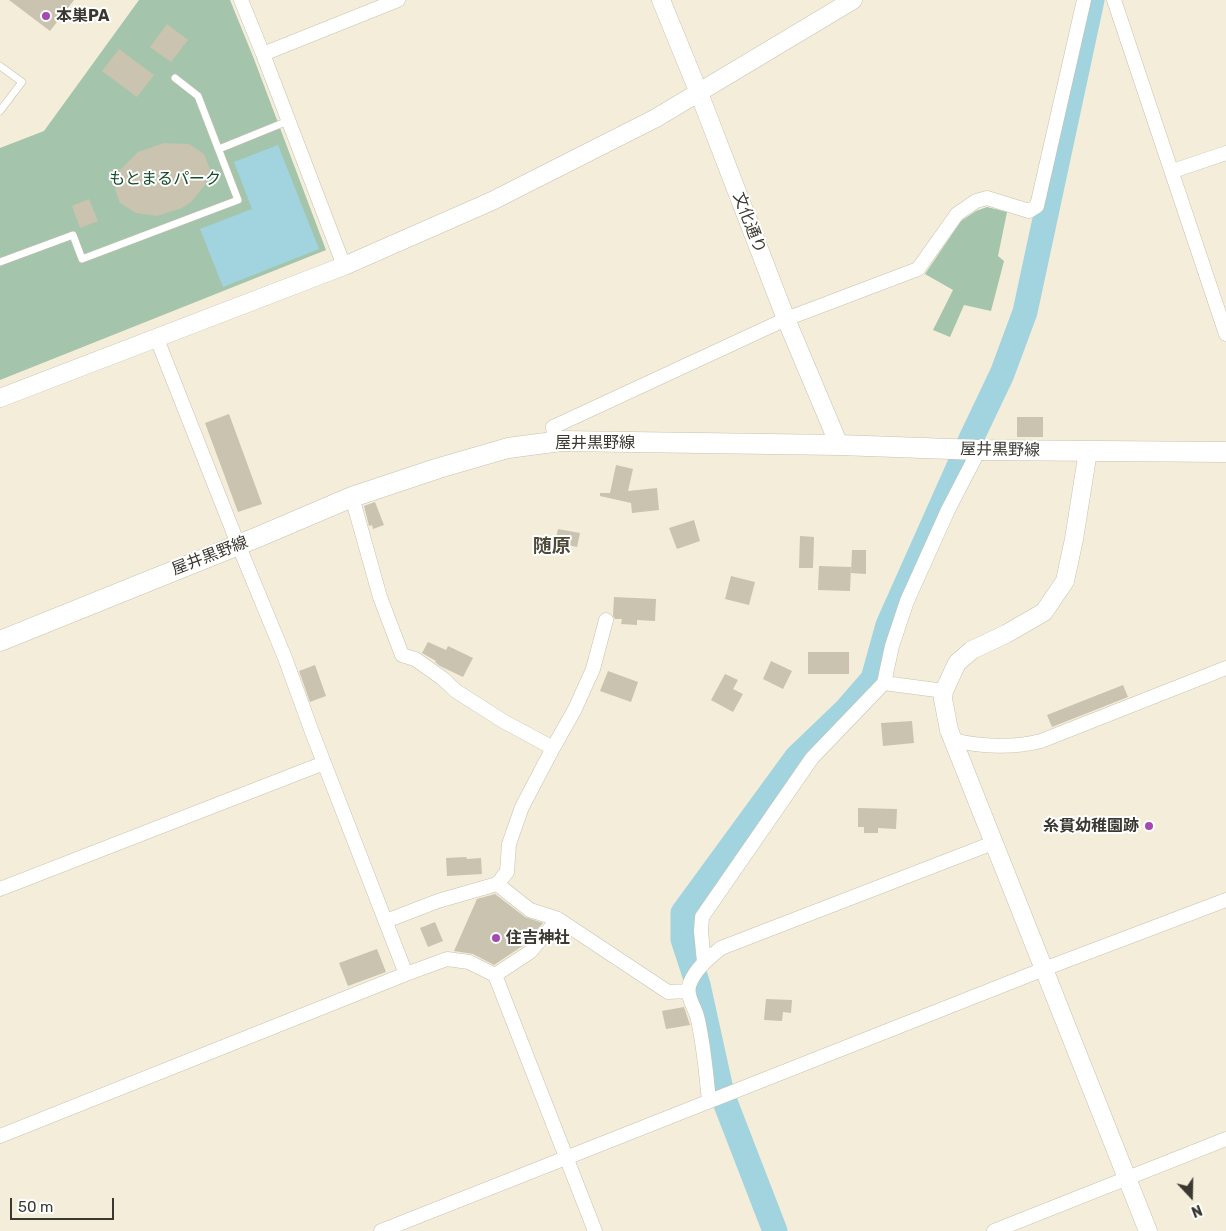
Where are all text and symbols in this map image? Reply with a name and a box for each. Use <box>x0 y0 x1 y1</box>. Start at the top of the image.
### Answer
place label: 本巣PA <box>56 6 109 26</box>
marker: 本巣PA <box>40 10 52 22</box>
park label: もとまるパーク <box>109 169 221 189</box>
street label: 文化通り <box>729 190 769 256</box>
street label: 屋井黒野線 <box>555 433 635 453</box>
street label: 屋井黒野線 <box>960 440 1040 460</box>
street label: 屋井黒野線 <box>169 533 251 579</box>
district label: 随原 <box>533 536 571 558</box>
place label: 糸貫幼稚園跡 <box>1043 816 1139 836</box>
marker: 糸貫幼稚園跡 <box>1143 820 1155 832</box>
place label: 住吉神社 <box>506 928 570 948</box>
marker: 住吉神社 <box>490 932 502 944</box>
north arrow <box>1166 1171 1216 1221</box>
scale bar <box>12 1188 116 1220</box>
text: 50 m <box>18 1198 53 1216</box>
text: N <box>1189 1201 1204 1220</box>

